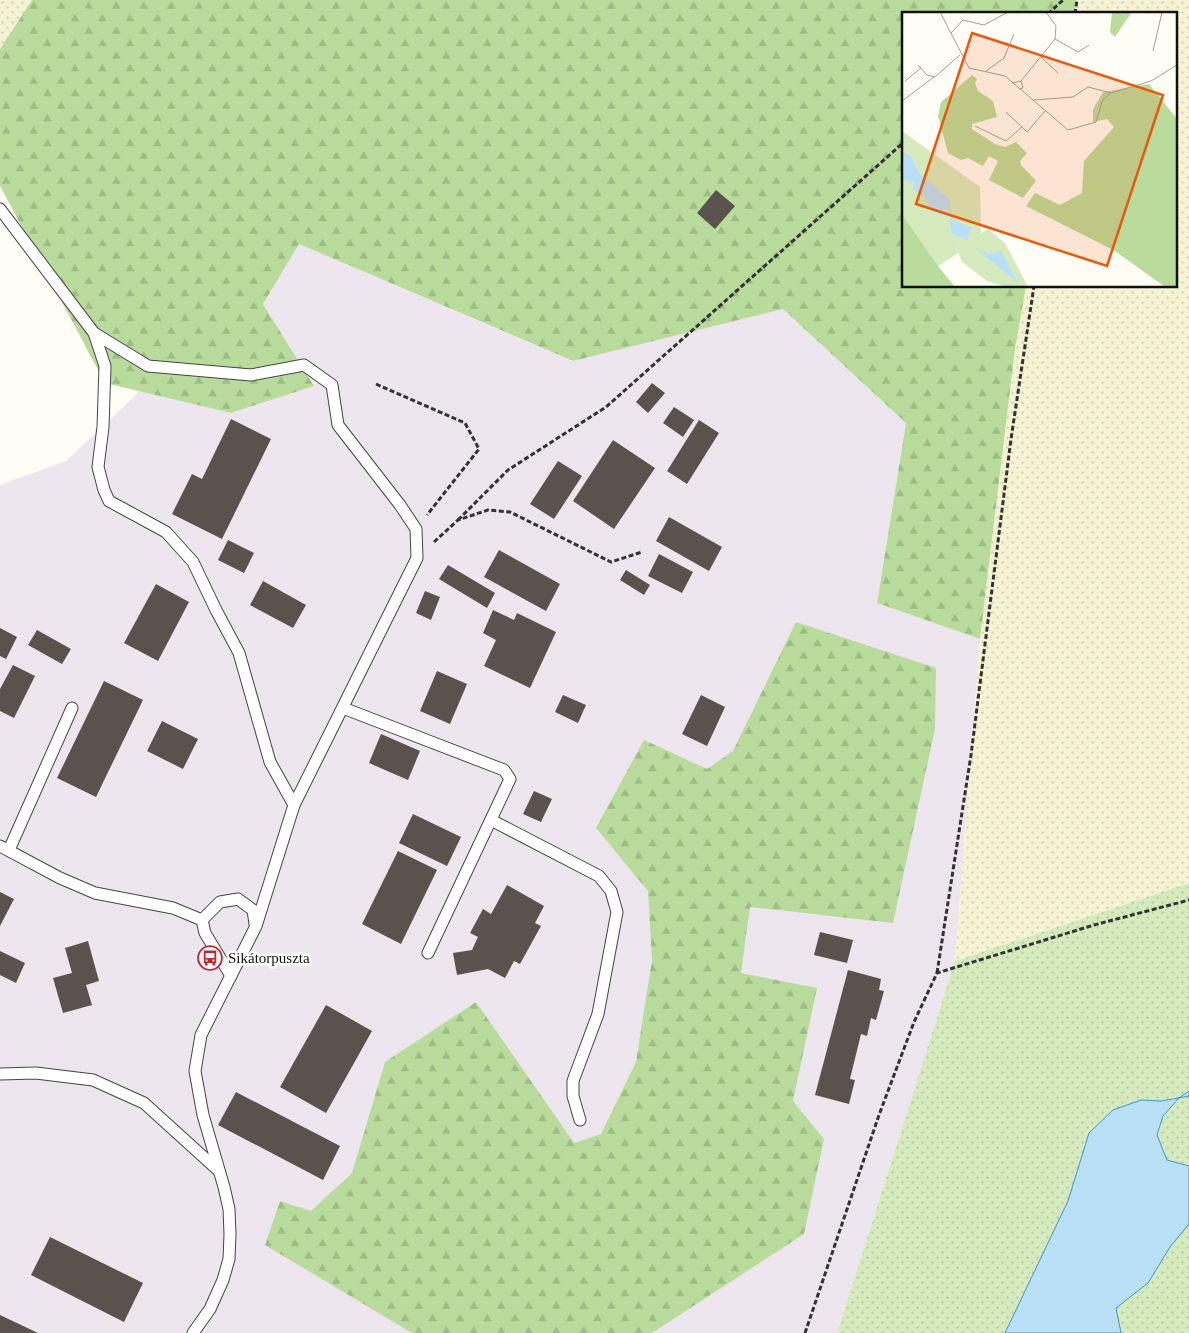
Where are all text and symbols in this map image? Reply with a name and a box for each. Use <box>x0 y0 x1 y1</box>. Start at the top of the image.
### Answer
inset map <box>902 12 1176 288</box>
bus stop icon: Sikátorpuszta <box>197 945 223 971</box>
place label: Sikátorpuszta <box>228 950 310 966</box>

